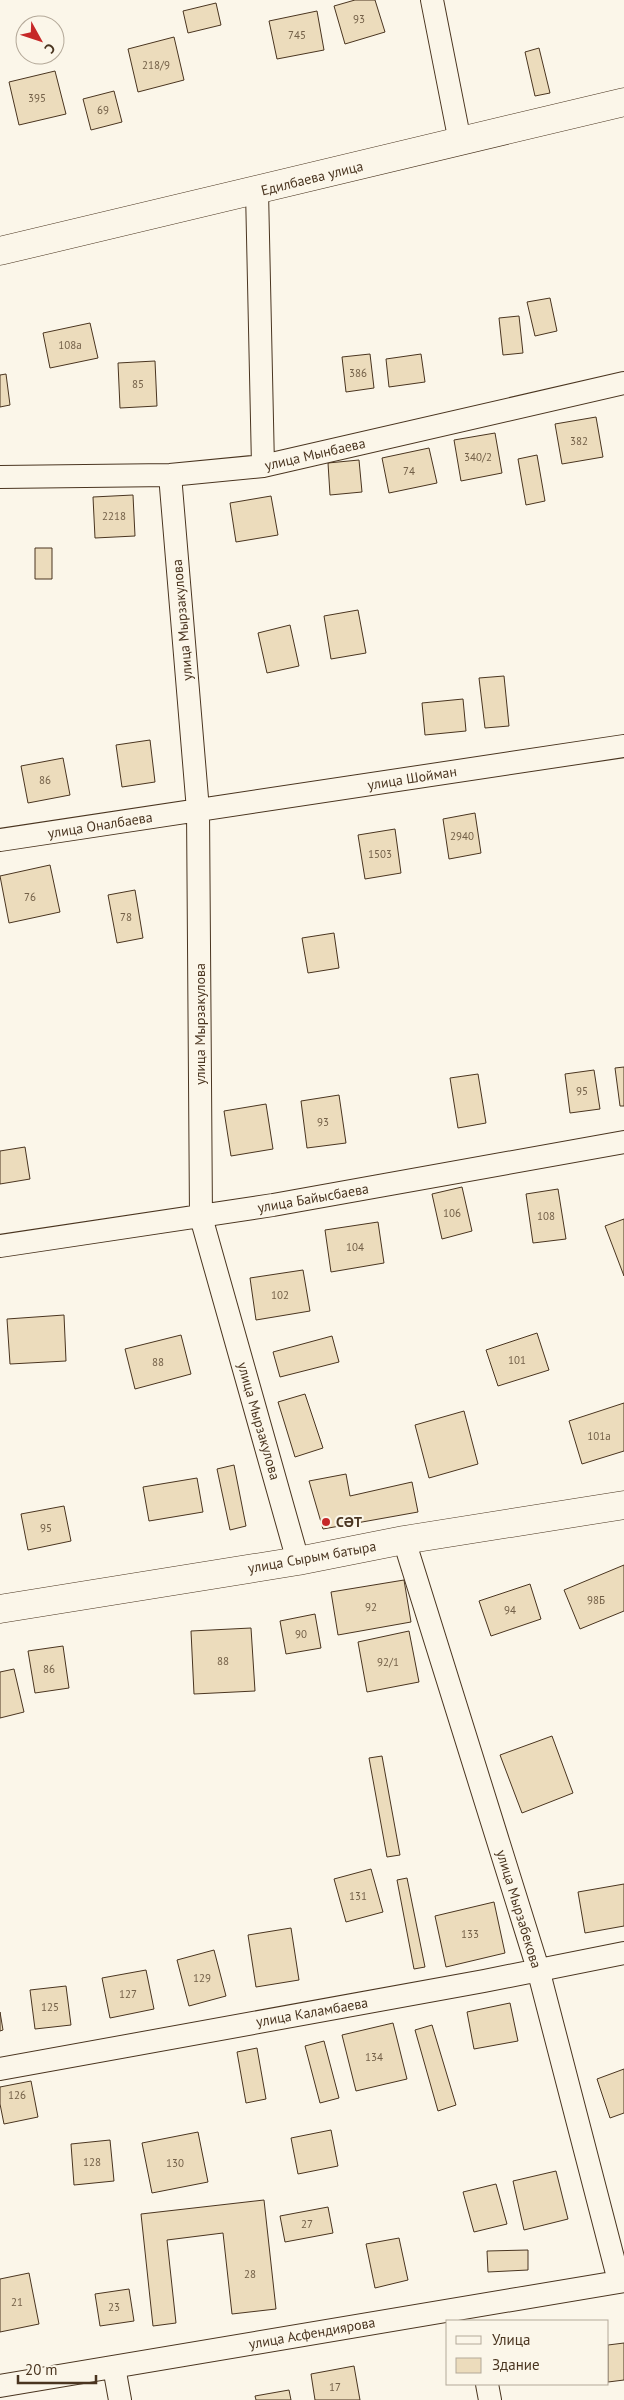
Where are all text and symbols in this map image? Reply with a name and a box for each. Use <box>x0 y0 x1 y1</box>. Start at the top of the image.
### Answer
house number: 93 <box>353 12 365 26</box>
north arrow <box>15 15 65 65</box>
house number: 745 <box>288 28 306 42</box>
text: С <box>40 40 59 57</box>
house number: 218/9 <box>142 58 170 72</box>
house number: 395 <box>28 91 46 105</box>
house number: 69 <box>97 103 109 117</box>
street label: Едилбаева улица <box>259 157 365 199</box>
house number: 108а <box>58 338 82 352</box>
house number: 386 <box>349 366 367 380</box>
house number: 85 <box>132 377 144 391</box>
street label: улица Мынбаева <box>263 434 367 474</box>
house number: 382 <box>570 434 588 448</box>
house number: 340/2 <box>464 450 492 464</box>
house number: 74 <box>403 464 415 478</box>
house number: 2218 <box>102 509 126 523</box>
street label: улица Мырзакулова <box>168 558 196 681</box>
street label: улица Шойман <box>366 762 458 794</box>
house number: 86 <box>39 773 51 787</box>
street label: улица Оналбаева <box>46 808 154 842</box>
house number: 2940 <box>450 829 474 843</box>
house number: 1503 <box>368 847 392 861</box>
house number: 76 <box>24 890 36 904</box>
house number: 78 <box>120 910 132 924</box>
street label: улица Мырзакулова <box>191 963 209 1085</box>
house number: 95 <box>576 1084 588 1098</box>
house number: 93 <box>317 1115 329 1129</box>
street label: улица Байысбаева <box>256 1179 370 1217</box>
house number: 106 <box>443 1206 461 1220</box>
house number: 108 <box>537 1209 555 1223</box>
house number: 104 <box>346 1240 364 1254</box>
house number: 102 <box>271 1288 289 1302</box>
house number: 101 <box>508 1353 526 1367</box>
house number: 88 <box>152 1355 164 1369</box>
street label: улица Мырзакулова <box>234 1360 284 1482</box>
house number: 101а <box>587 1429 611 1443</box>
place label: СƏТ <box>336 1513 362 1531</box>
marker: СƏТ <box>320 1516 332 1528</box>
house number: 95 <box>40 1521 52 1535</box>
street label: улица Сырым батыра <box>246 1537 378 1577</box>
house number: 98Б <box>587 1593 605 1607</box>
house number: 92 <box>365 1600 377 1614</box>
house number: 94 <box>504 1603 516 1617</box>
house number: 90 <box>295 1627 307 1641</box>
house number: 88 <box>217 1654 229 1668</box>
house number: 92/1 <box>377 1655 399 1669</box>
house number: 86 <box>43 1662 55 1676</box>
street label: улица Мырзабекова <box>492 1848 546 1970</box>
house number: 131 <box>349 1889 367 1903</box>
house number: 133 <box>461 1927 479 1941</box>
house number: 129 <box>193 1971 211 1985</box>
house number: 127 <box>119 1987 137 2001</box>
street label: улица Каламбаева <box>255 1993 369 2031</box>
house number: 125 <box>41 2000 59 2014</box>
house number: 134 <box>365 2050 383 2064</box>
house number: 126 <box>8 2088 26 2102</box>
house number: 128 <box>83 2155 101 2169</box>
house number: 130 <box>166 2156 184 2170</box>
house number: 27 <box>301 2217 313 2231</box>
house number: 28 <box>244 2267 256 2281</box>
house number: 21 <box>11 2295 23 2309</box>
house number: 23 <box>108 2300 120 2314</box>
street label: улица Асфендиярова <box>247 2313 377 2353</box>
legend <box>446 2320 609 2385</box>
text: Улица <box>492 2330 530 2349</box>
scale bar <box>18 2352 95 2384</box>
text: Здание <box>492 2355 540 2374</box>
text: 20 m <box>25 2360 58 2379</box>
house number: 17 <box>329 2380 341 2394</box>

